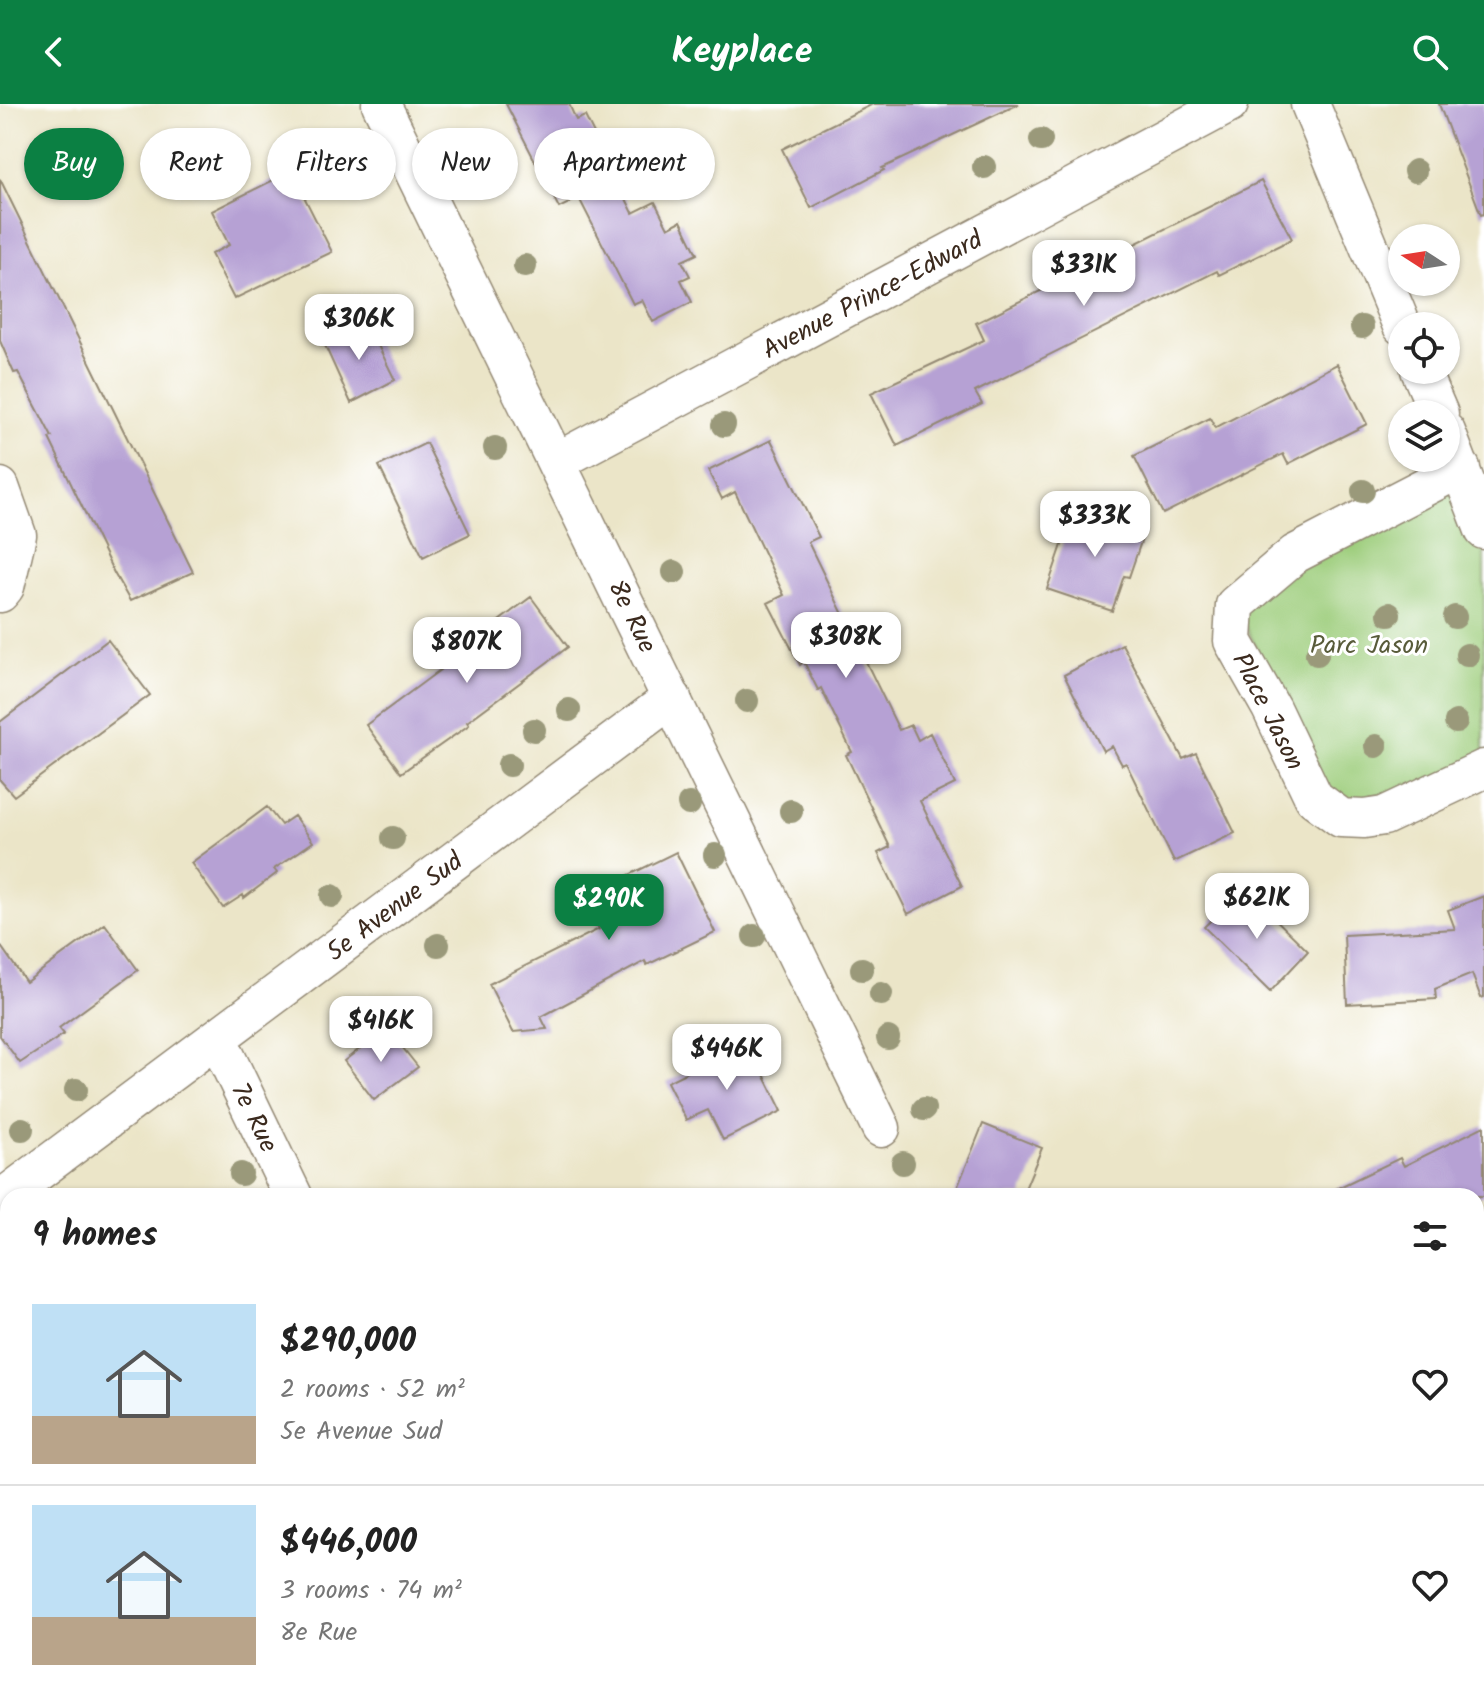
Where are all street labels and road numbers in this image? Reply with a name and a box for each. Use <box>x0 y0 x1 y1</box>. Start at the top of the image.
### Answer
street label: Avenue Prince-Edward <box>755 219 992 372</box>
street label: 8e Rue <box>595 573 667 661</box>
street label: Place Jason <box>1220 646 1315 778</box>
street label: 5e Avenue Sud <box>318 841 473 973</box>
street label: 7e Rue <box>218 1076 288 1160</box>

